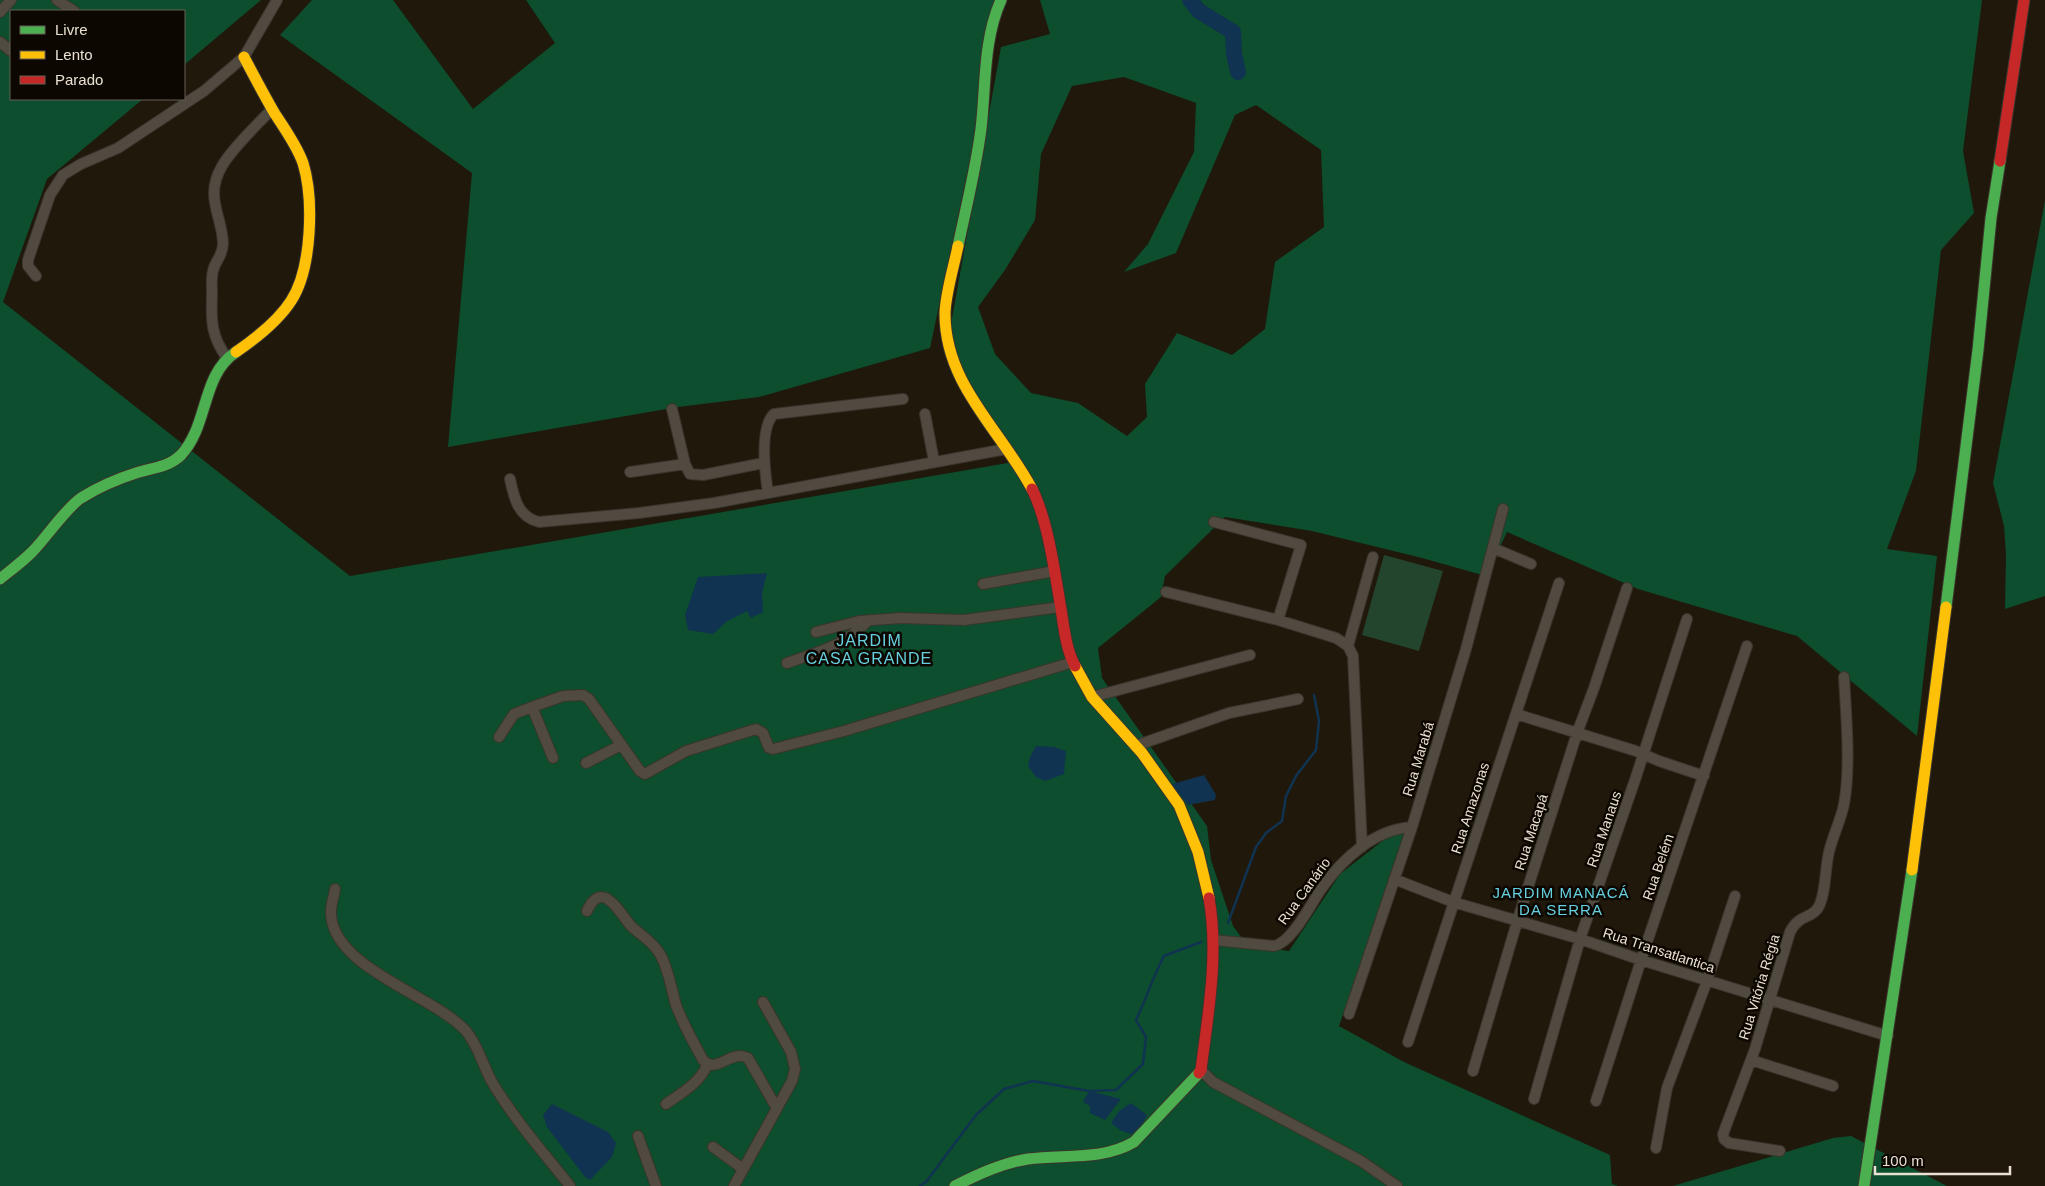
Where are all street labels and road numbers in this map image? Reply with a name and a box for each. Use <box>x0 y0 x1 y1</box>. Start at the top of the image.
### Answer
street label: Rua Marabá <box>1399 720 1437 798</box>
street label: Rua Amazonas <box>1448 760 1492 856</box>
street label: Rua Manaus <box>1584 789 1624 869</box>
street label: Rua Macapá <box>1511 792 1551 872</box>
street label: Rua Belém <box>1639 832 1677 902</box>
street label: Rua Canário <box>1274 854 1334 928</box>
street label: Rua Transatlantica <box>1601 924 1717 976</box>
street label: Rua Vitória Régia <box>1735 932 1783 1042</box>

